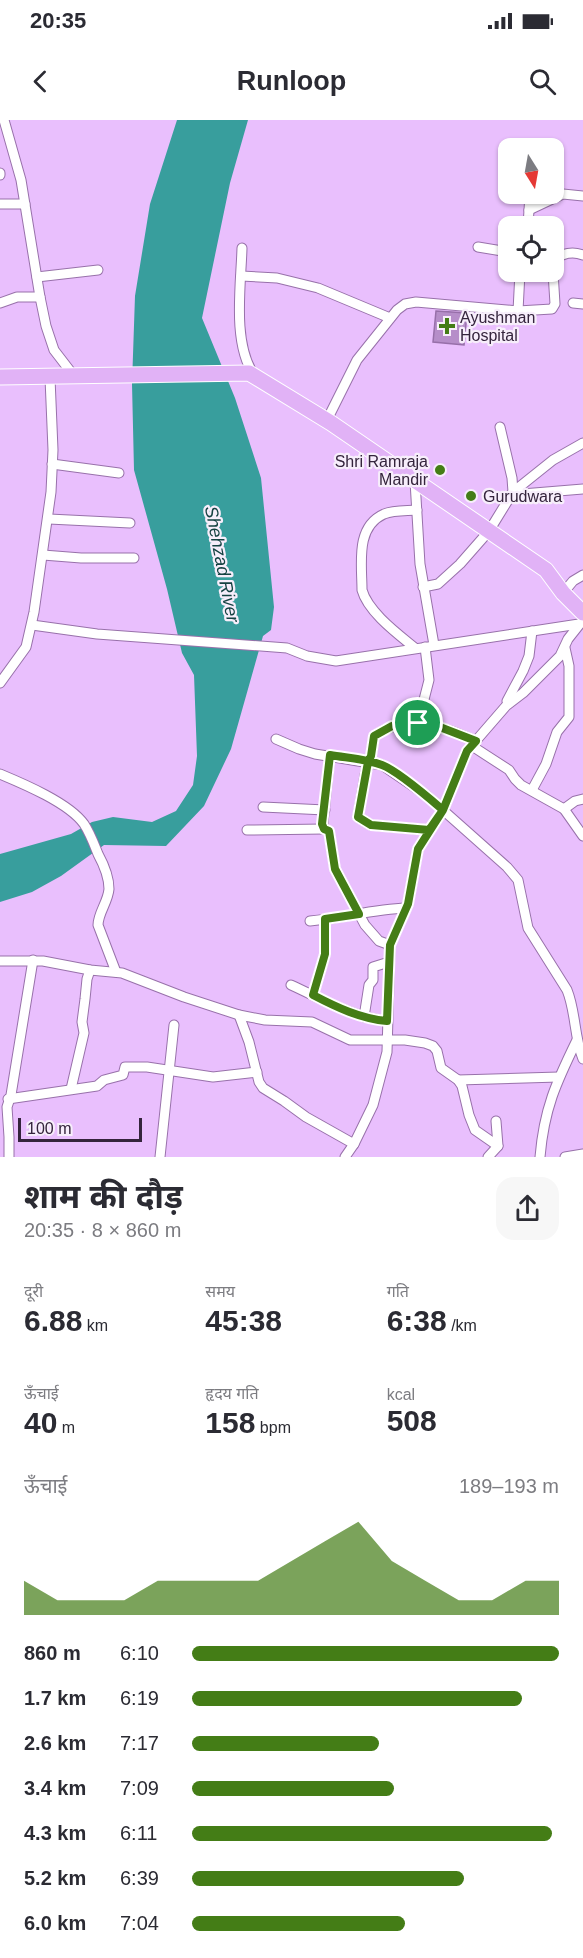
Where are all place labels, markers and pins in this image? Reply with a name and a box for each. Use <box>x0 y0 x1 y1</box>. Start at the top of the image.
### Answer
place label: Ayushman Hospital <box>460 309 535 344</box>
marker: Ayushman Hospital <box>438 317 456 335</box>
place label: Shri Ramraja Mandir <box>335 453 429 488</box>
marker: Shri Ramraja Mandir <box>433 463 447 477</box>
place label: Gurudwara <box>483 488 562 505</box>
marker: Gurudwara <box>464 489 478 503</box>
pin <box>392 697 443 748</box>

